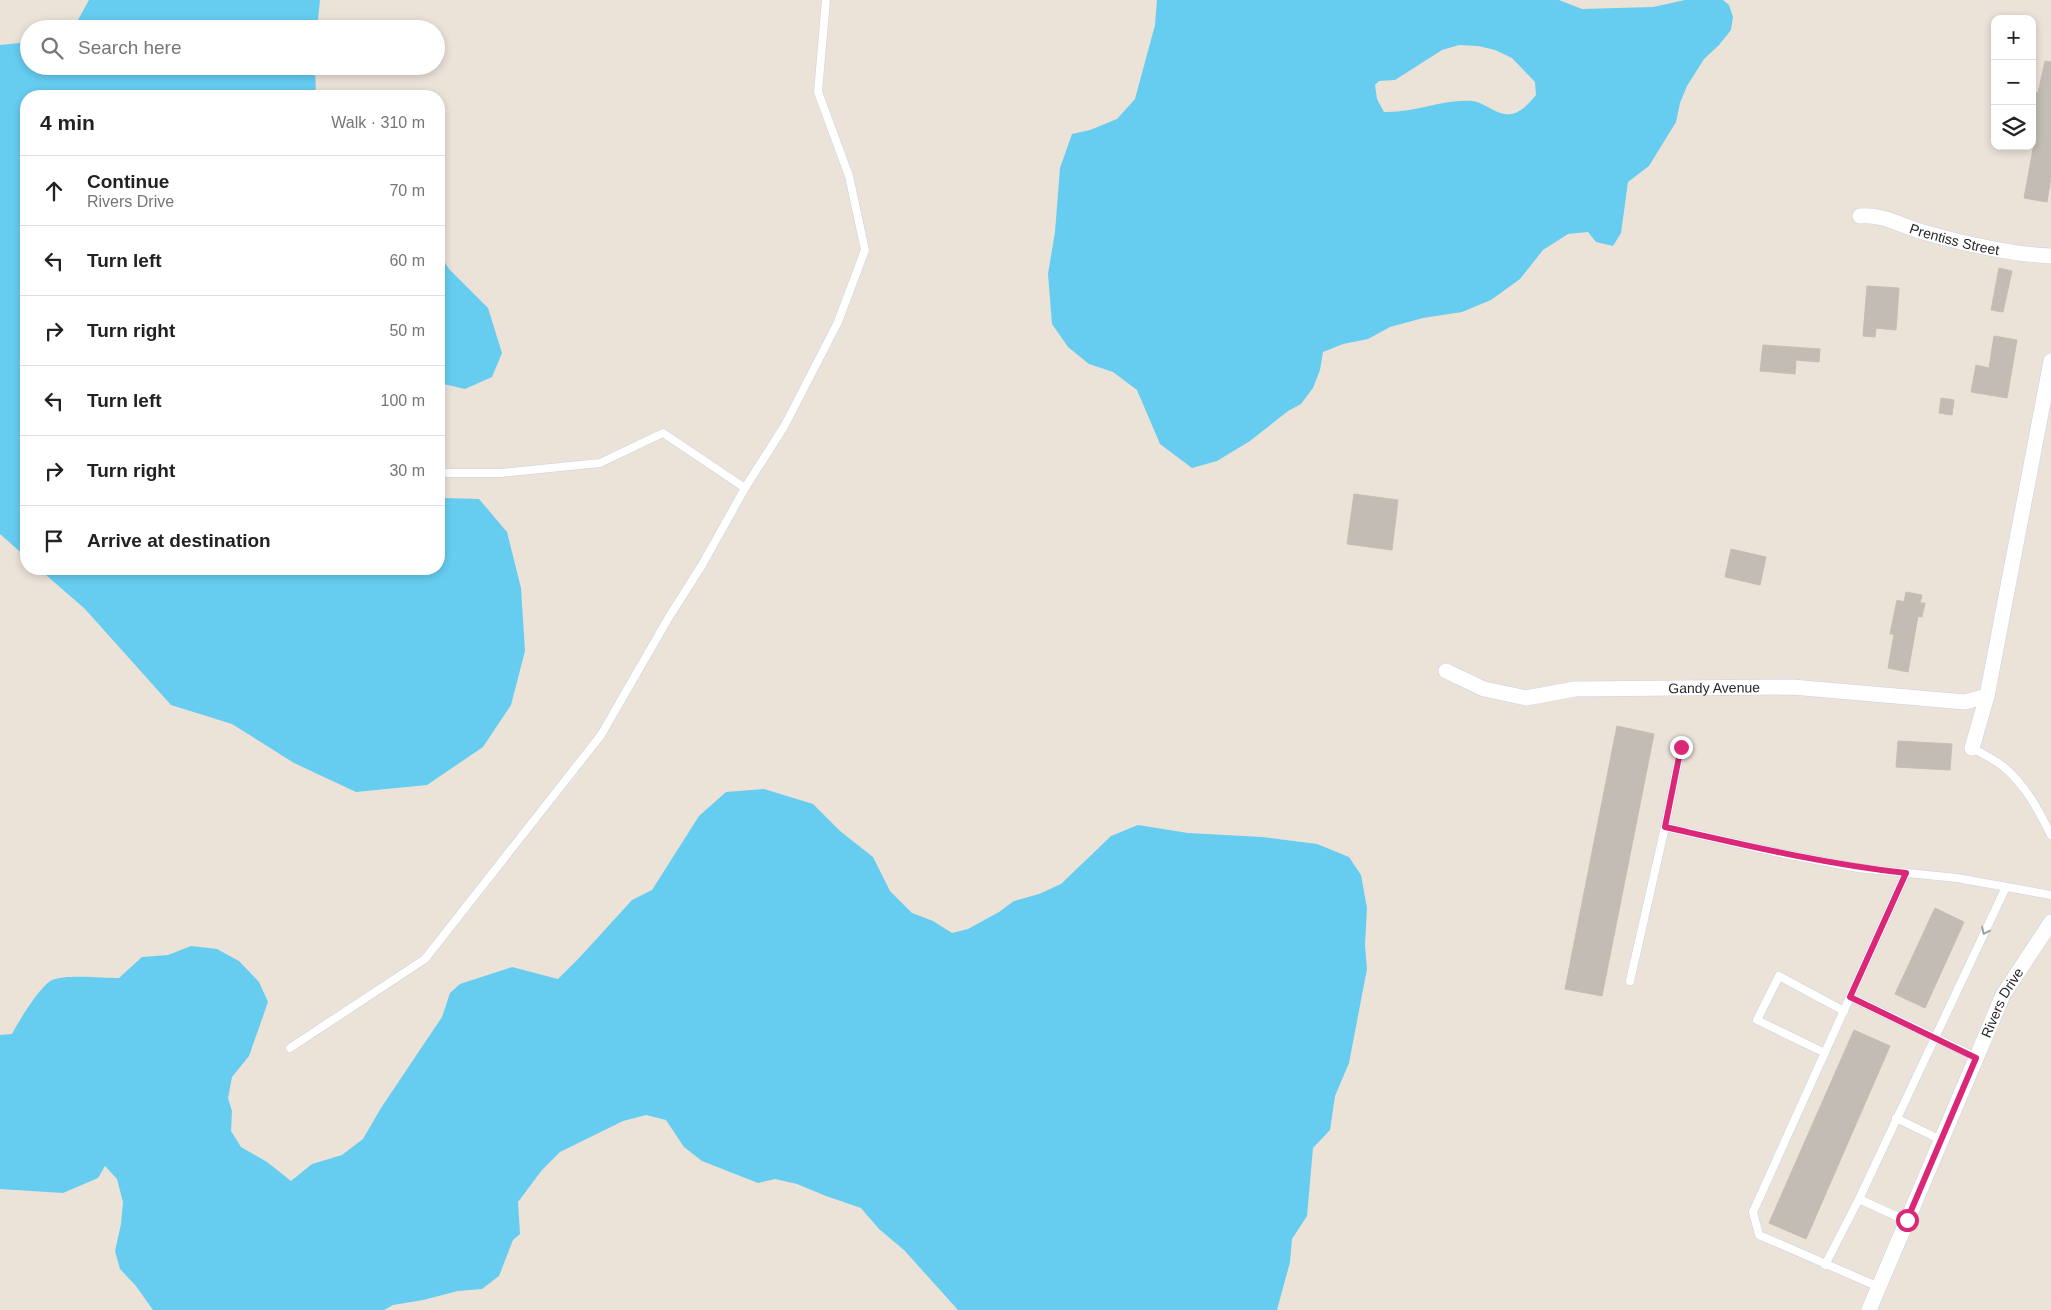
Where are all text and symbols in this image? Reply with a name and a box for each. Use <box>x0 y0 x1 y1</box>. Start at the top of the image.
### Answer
map controls <box>1991 15 2036 150</box>
button: + <box>1991 15 2036 60</box>
search box <box>20 20 445 75</box>
icon: search <box>38 34 66 62</box>
text: Search here <box>78 37 182 58</box>
button: − <box>1991 60 2036 105</box>
button: layers <box>1991 105 2036 150</box>
text: 4 min <box>40 111 95 134</box>
text: Walk · 310 m <box>331 114 425 131</box>
text: Continue <box>87 171 169 192</box>
icon: ahead <box>40 177 68 205</box>
text: 70 m <box>389 182 425 199</box>
text: Rivers Drive <box>87 193 174 210</box>
street label: Prentiss Street <box>1907 220 2001 258</box>
icon: left <box>40 247 68 275</box>
text: Turn left <box>87 250 162 271</box>
text: 60 m <box>389 252 425 269</box>
icon: right <box>40 317 68 345</box>
text: Turn right <box>87 320 175 341</box>
text: 50 m <box>389 322 425 339</box>
icon: left <box>40 387 68 415</box>
text: Turn left <box>87 390 162 411</box>
text: 100 m <box>381 392 425 409</box>
icon: right <box>40 457 68 485</box>
text: Turn right <box>87 460 175 481</box>
text: 30 m <box>389 462 425 479</box>
icon: arrive <box>40 527 68 555</box>
text: Arrive at destination <box>87 530 271 551</box>
street label: Gandy Avenue <box>1668 679 1760 696</box>
route end <box>1670 736 1693 759</box>
one-way arrow <box>1980 926 1991 935</box>
street label: Rivers Drive <box>1978 965 2027 1040</box>
route start <box>1896 1209 1919 1232</box>

